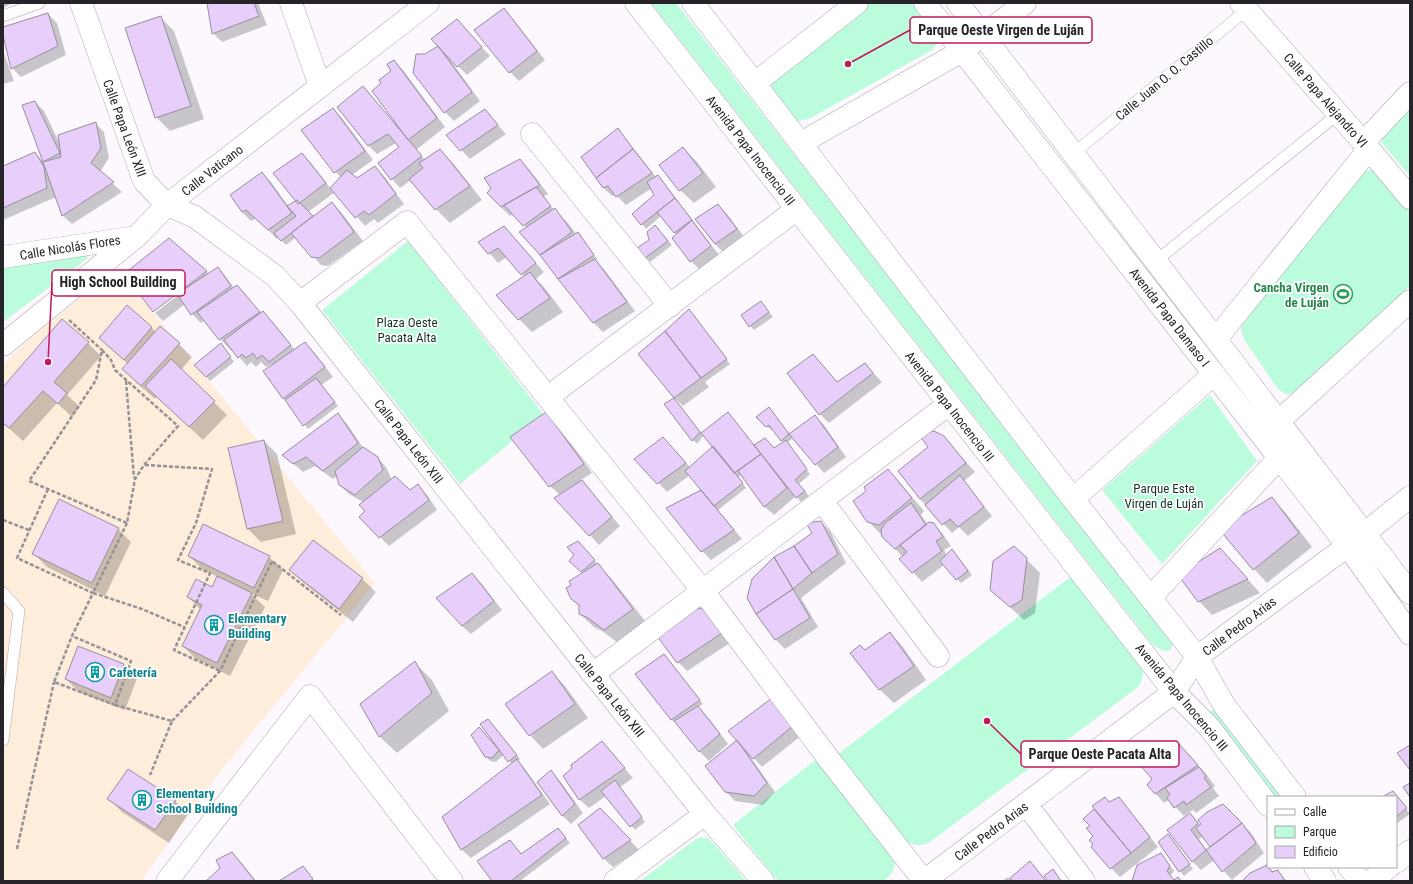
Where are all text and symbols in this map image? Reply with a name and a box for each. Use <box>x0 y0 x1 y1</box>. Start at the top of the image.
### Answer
callout: Parque Oeste Virgen de Luján <box>910 17 1092 43</box>
text: Parque Oeste Virgen de Luján <box>918 22 1084 38</box>
street label: Calle Juan O. O. Castillo <box>1112 33 1216 124</box>
street label: Calle Papa Alejandro VI <box>1281 50 1371 151</box>
street label: Calle Papa León XIII <box>100 77 149 179</box>
street label: Avenida Papa Inocencio III <box>703 92 798 208</box>
street label: Calle Vaticano <box>179 142 246 199</box>
street label: Calle Nicolás Flores <box>19 232 122 263</box>
street label: Avenida Papa Damaso I <box>1126 265 1213 370</box>
callout: High School Building <box>52 270 185 296</box>
text: High School Building <box>59 274 177 290</box>
place label: Cancha Virgen de Luján <box>1253 280 1329 310</box>
sports icon: Cancha Virgen de Luján <box>1332 283 1354 305</box>
park label: Plaza Oeste Pacata Alta <box>376 315 438 345</box>
street label: Avenida Papa Inocencio III <box>902 348 997 464</box>
street label: Calle Papa León XIII <box>371 396 446 486</box>
park label: Parque Este Virgen de Luján <box>1124 481 1204 511</box>
street label: Calle Pedro Arias <box>1200 594 1279 659</box>
place label: Elementary Building <box>228 611 287 641</box>
building icon: Elementary Building <box>203 614 225 636</box>
street label: Avenida Papa Inocencio III <box>1132 641 1231 754</box>
street label: Calle Papa León XIII <box>571 651 648 740</box>
building icon: Cafetería <box>84 661 106 683</box>
place label: Cafetería <box>109 665 157 680</box>
callout: Parque Oeste Pacata Alta <box>1021 741 1179 767</box>
text: Parque Oeste Pacata Alta <box>1029 746 1172 762</box>
place label: Elementary School Building <box>156 786 238 816</box>
building icon: Elementary School Building <box>131 789 153 811</box>
legend <box>1267 796 1397 868</box>
street label: Calle Pedro Arias <box>952 799 1031 864</box>
text: Calle <box>1303 805 1327 819</box>
text: Parque <box>1303 825 1337 839</box>
text: Edificio <box>1303 845 1338 859</box>

